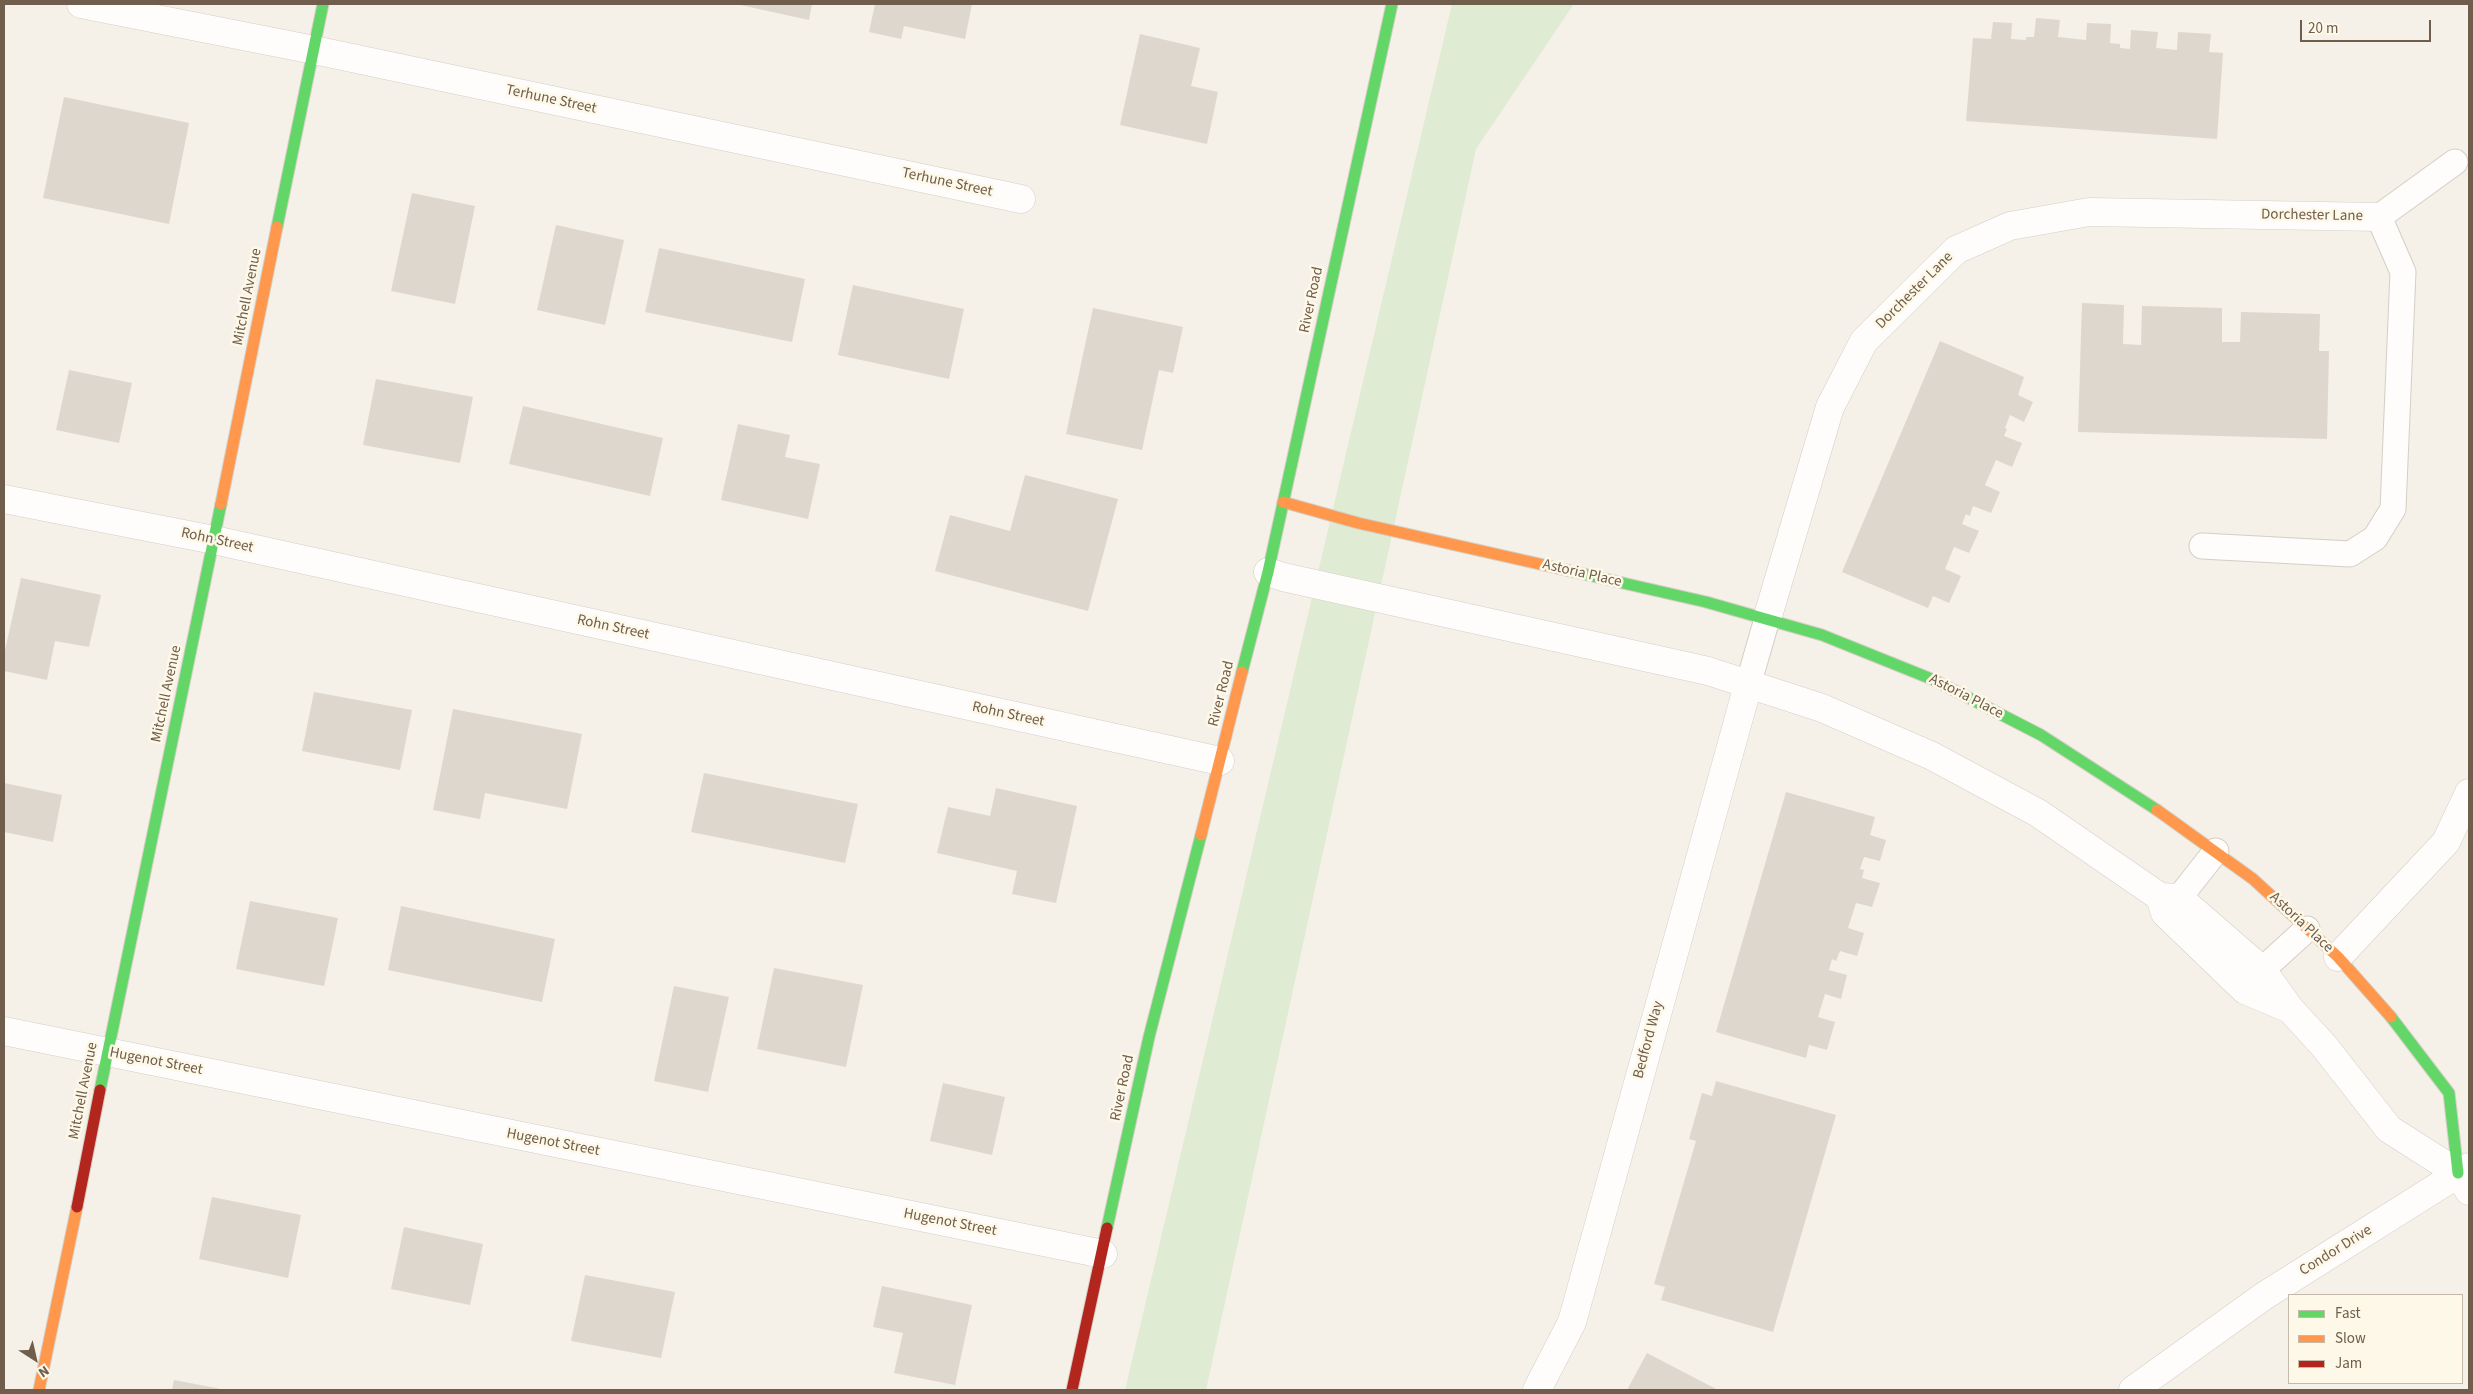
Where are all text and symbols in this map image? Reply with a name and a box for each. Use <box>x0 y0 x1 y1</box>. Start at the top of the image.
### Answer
scale bar <box>2303 10 2434 42</box>
text: 20 m <box>2308 18 2338 39</box>
street label: Terhune Street <box>504 82 598 118</box>
street label: Terhune Street <box>900 165 994 201</box>
street label: Dorchester Lane <box>2261 206 2363 226</box>
street label: Mitchell Avenue <box>230 247 266 347</box>
street label: Dorchester Lane <box>1873 249 1957 333</box>
street label: River Road <box>1296 265 1328 335</box>
street label: Rohn Street <box>179 525 255 557</box>
street label: Astoria Place <box>1541 556 1623 592</box>
street label: Rohn Street <box>575 612 651 644</box>
street label: Mitchell Avenue <box>148 644 186 744</box>
street label: River Road <box>1205 659 1239 729</box>
street label: Astoria Place <box>1926 671 2006 723</box>
street label: Rohn Street <box>970 699 1046 731</box>
street label: Astoria Place <box>2265 889 2337 957</box>
street label: Bedford Way <box>1630 999 1668 1081</box>
street label: Mitchell Avenue <box>66 1041 102 1141</box>
street label: Hugenot Street <box>108 1044 204 1080</box>
street label: River Road <box>1107 1053 1139 1123</box>
street label: Hugenot Street <box>505 1125 601 1161</box>
street label: Hugenot Street <box>902 1205 998 1241</box>
street label: Condor Drive <box>2296 1222 2376 1280</box>
legend <box>2288 1294 2463 1384</box>
text: Fast <box>2335 1303 2361 1324</box>
text: Slow <box>2335 1328 2366 1349</box>
north arrow <box>10 1334 60 1384</box>
text: Jam <box>2335 1353 2362 1374</box>
text: N <box>34 1360 53 1382</box>

